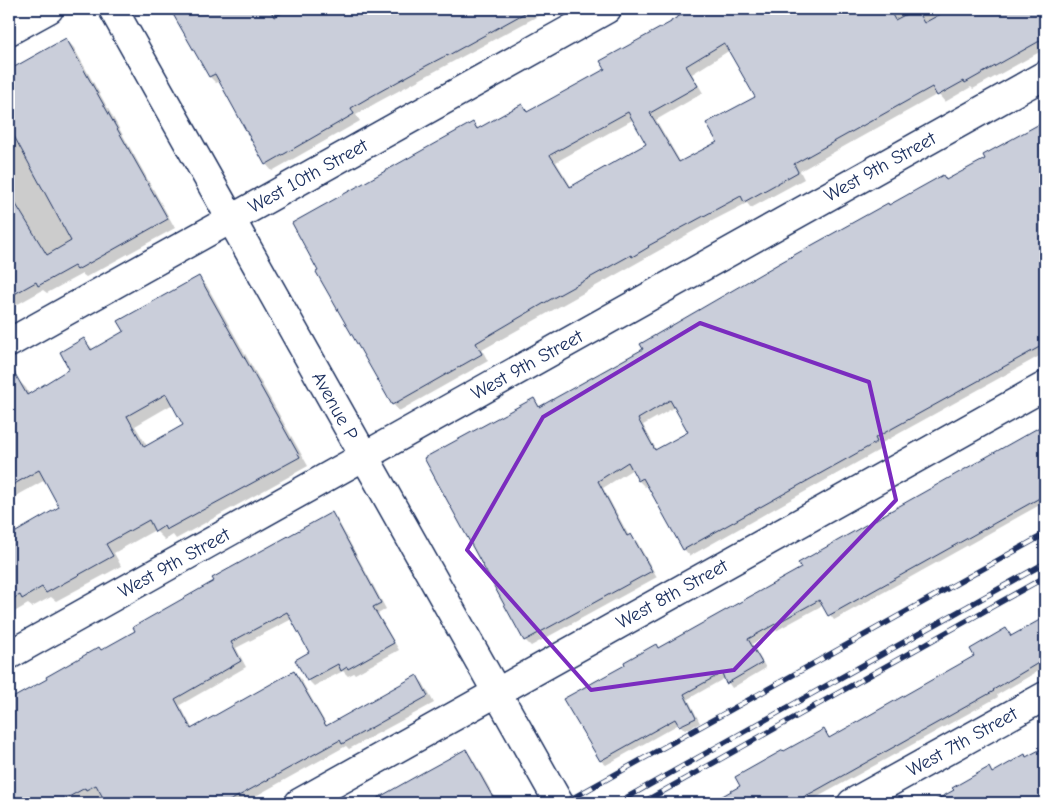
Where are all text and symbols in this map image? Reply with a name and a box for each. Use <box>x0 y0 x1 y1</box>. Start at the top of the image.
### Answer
street label: West 9th Street <box>820 127 940 207</box>
street label: West 10th Street <box>244 134 372 218</box>
street label: West 9th Street <box>467 325 587 405</box>
street label: Avenue P <box>307 368 363 444</box>
street label: West 9th Street <box>114 523 234 603</box>
street label: West 8th Street <box>613 554 732 634</box>
street label: West 7th Street <box>903 702 1022 781</box>

